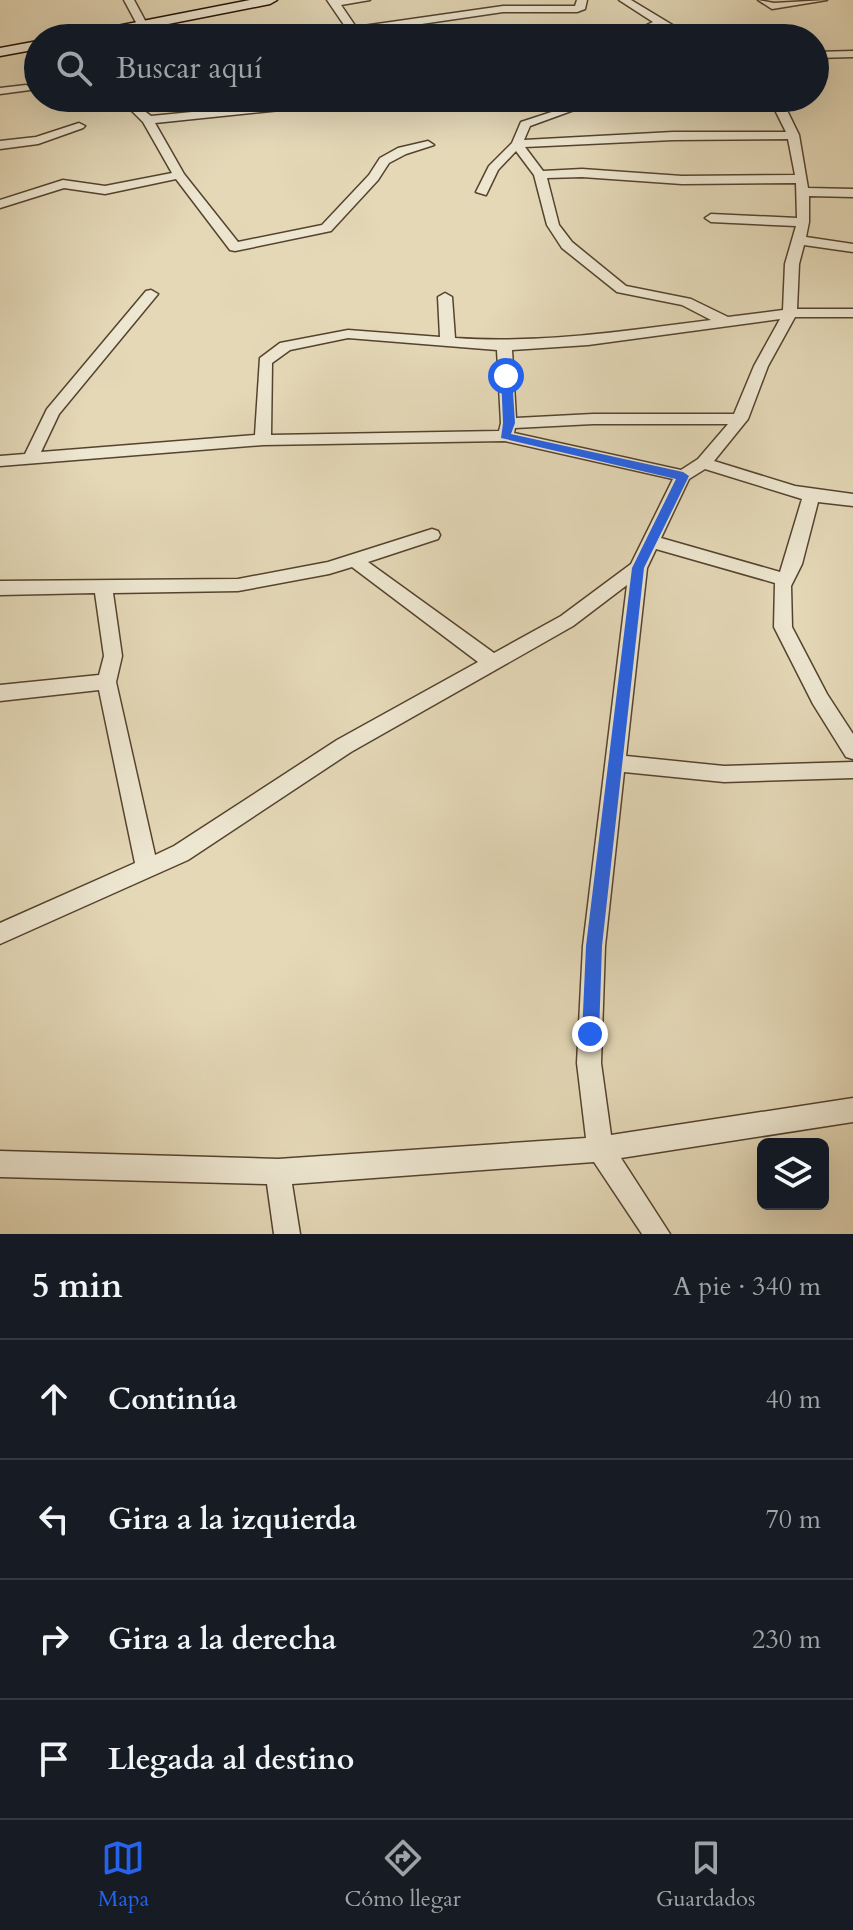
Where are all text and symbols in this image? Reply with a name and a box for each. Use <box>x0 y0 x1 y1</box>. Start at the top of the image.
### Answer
search box <box>24 24 829 112</box>
icon: search <box>52 46 96 90</box>
text: Buscar aquí <box>116 48 262 89</box>
route start <box>488 358 524 394</box>
route end <box>572 1016 608 1052</box>
map controls <box>757 1138 829 1210</box>
button: layers <box>757 1138 829 1210</box>
text: 5 min <box>32 1263 123 1309</box>
text: A pie · 340 m <box>673 1269 821 1304</box>
icon: ahead <box>32 1377 76 1421</box>
text: Continúa <box>108 1379 238 1420</box>
text: 40 m <box>765 1382 821 1417</box>
icon: left <box>32 1497 76 1541</box>
text: Gira a la izquierda <box>108 1499 357 1540</box>
text: 70 m <box>765 1502 821 1537</box>
icon: right <box>32 1617 76 1661</box>
text: Gira a la derecha <box>108 1619 337 1660</box>
text: 230 m <box>752 1622 821 1657</box>
icon: arrive <box>32 1737 76 1781</box>
text: Llegada al destino <box>108 1739 354 1780</box>
tab: Mapa <box>98 1836 149 1914</box>
tab: Cómo llegar <box>345 1836 461 1914</box>
tab: Guardados <box>656 1836 755 1914</box>

